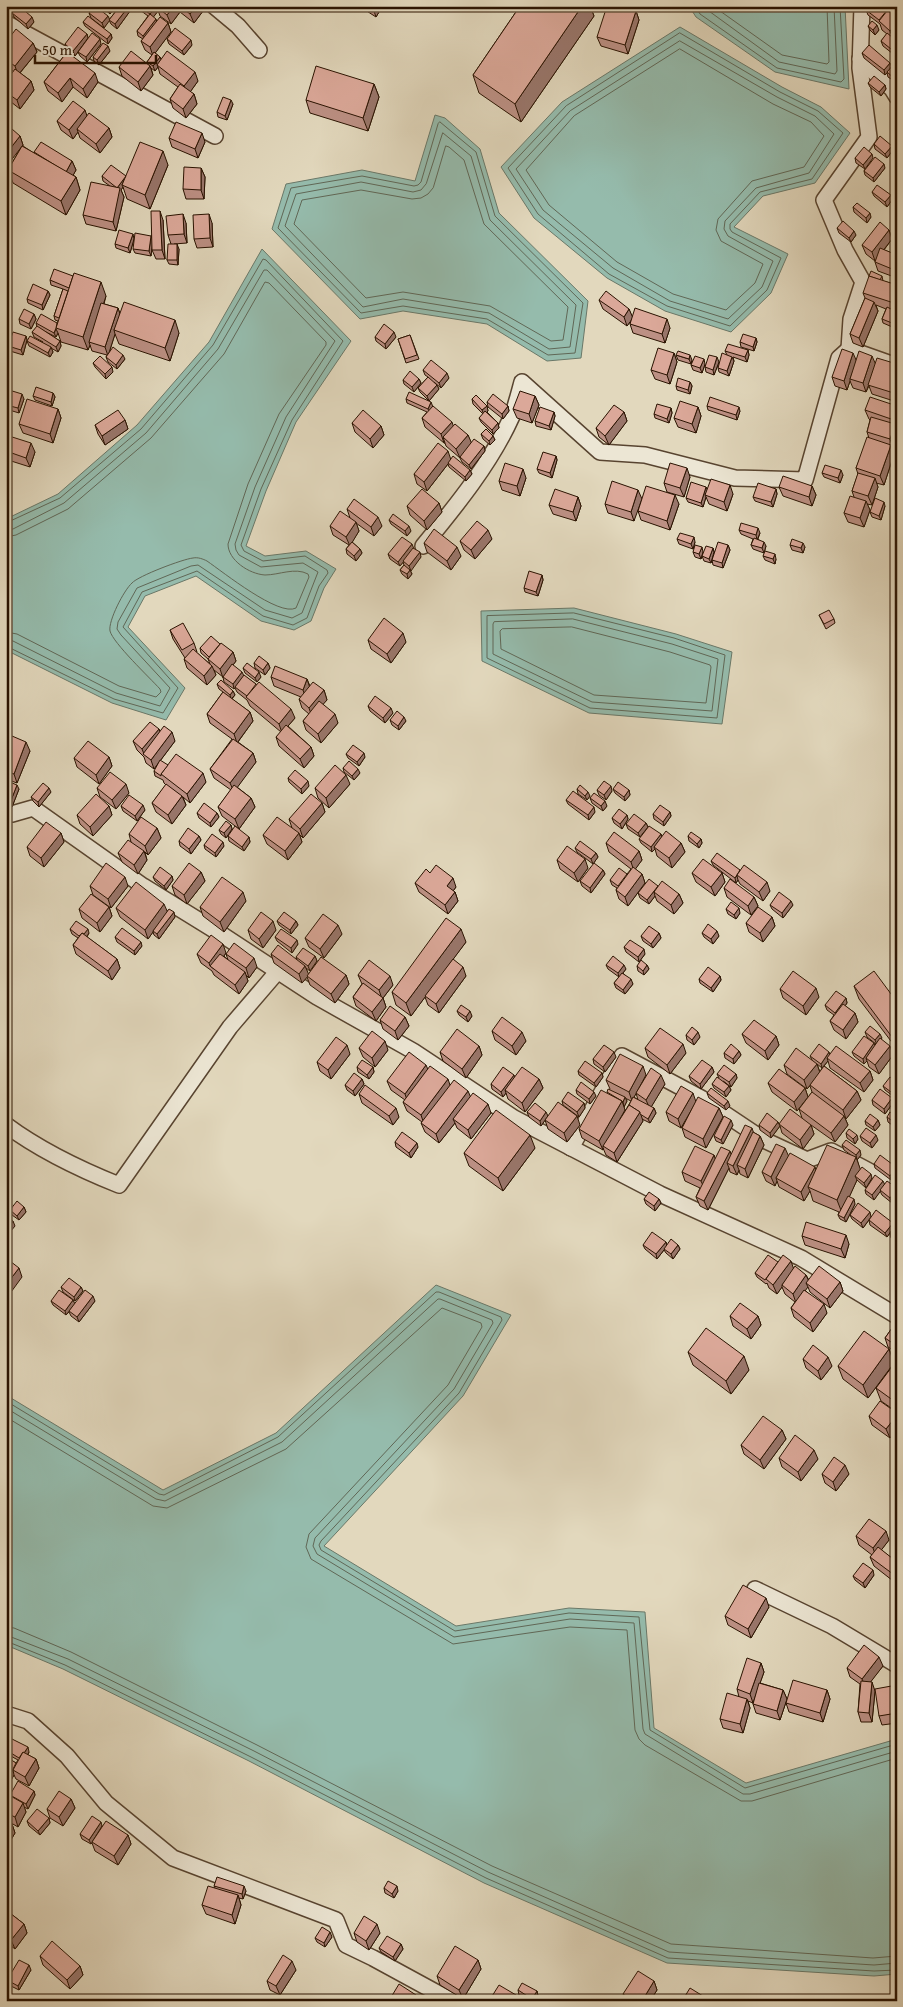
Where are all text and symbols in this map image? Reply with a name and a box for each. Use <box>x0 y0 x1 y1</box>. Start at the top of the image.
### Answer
scale bar <box>35 32 156 64</box>
text: 50 m <box>42 39 73 60</box>

